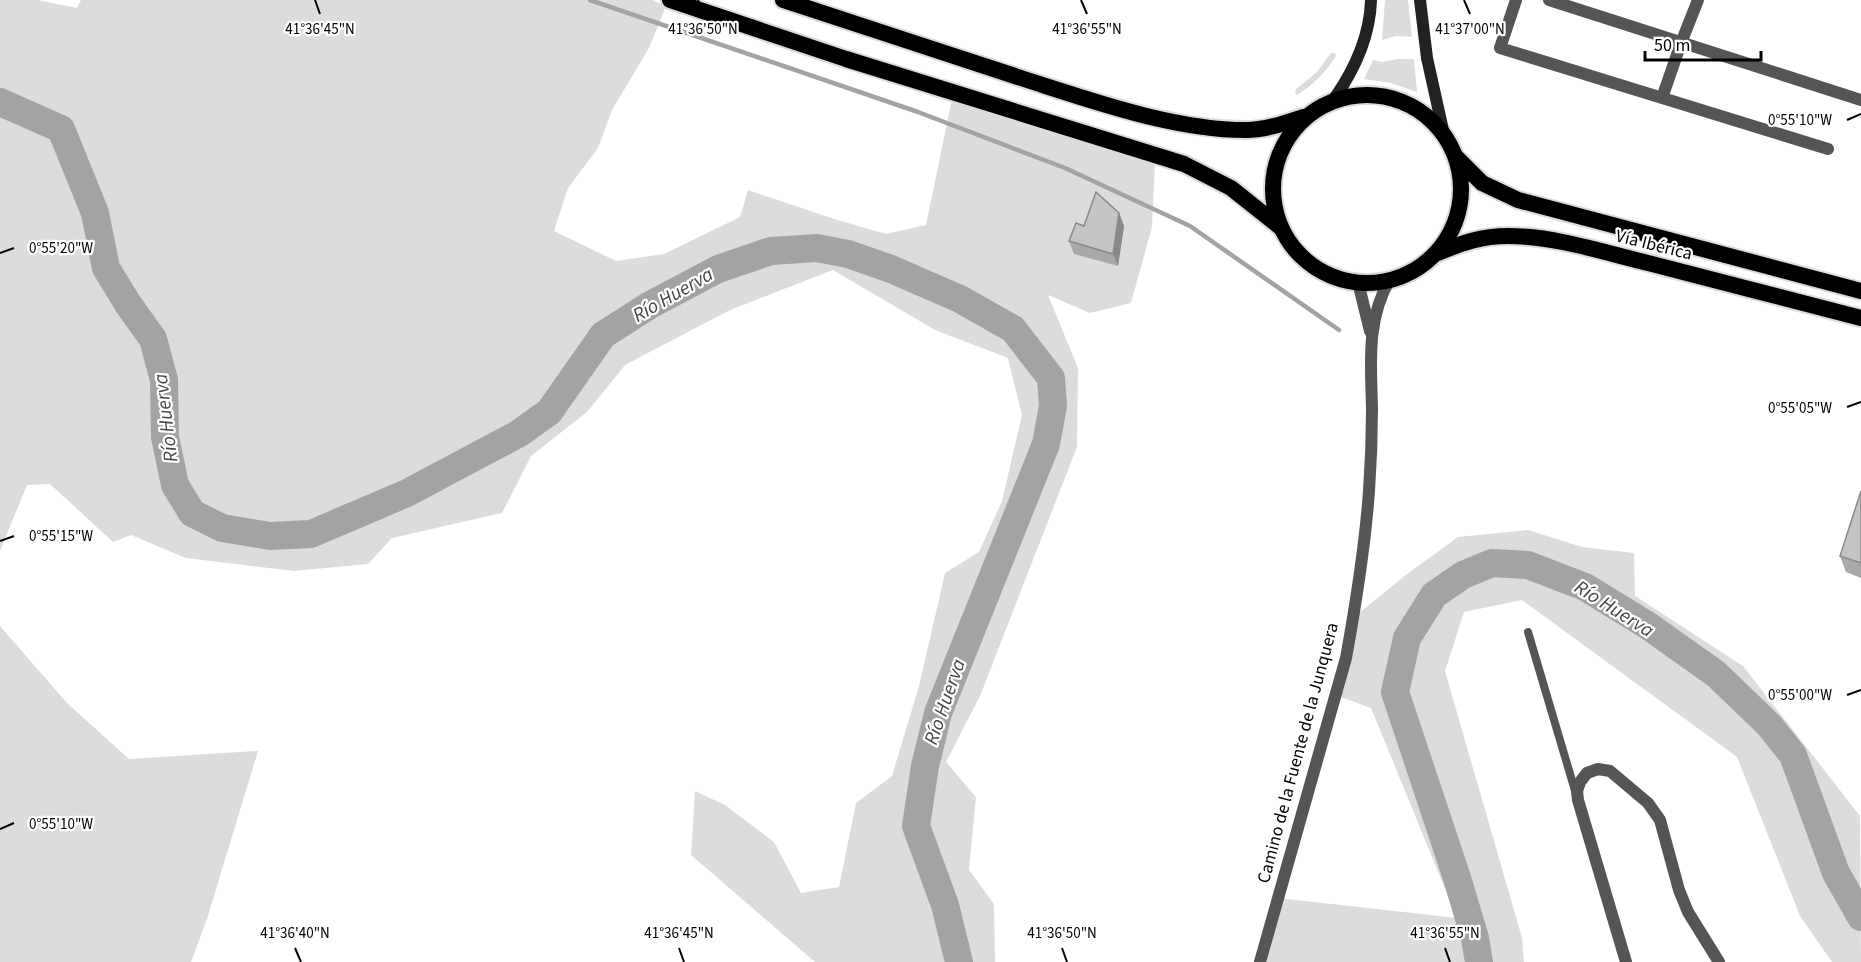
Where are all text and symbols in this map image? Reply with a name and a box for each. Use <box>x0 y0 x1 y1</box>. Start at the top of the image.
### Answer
text: 41°36'45"N <box>285 19 355 40</box>
text: 41°36'50"N <box>668 19 738 40</box>
text: 41°36'55"N <box>1052 19 1122 40</box>
text: 41°37'00"N <box>1435 19 1505 40</box>
scale bar <box>1645 24 1760 62</box>
text: 50 m <box>1654 33 1690 58</box>
text: 0°55'10"W <box>1768 110 1832 131</box>
street label: Vía Ibérica <box>1613 223 1695 267</box>
text: 0°55'20"W <box>29 238 93 259</box>
water label: Río Huerva <box>627 260 719 329</box>
water label: Río Huerva <box>147 372 185 464</box>
text: 0°55'05"W <box>1768 398 1832 419</box>
text: 0°55'15"W <box>29 526 93 547</box>
water label: Río Huerva <box>1569 573 1659 645</box>
street label: Camino de la Fuente de la Junquera <box>1251 620 1345 886</box>
water label: Río Huerva <box>917 655 973 749</box>
text: 0°55'00"W <box>1768 685 1832 706</box>
text: 0°55'10"W <box>29 814 93 835</box>
text: 41°36'40"N <box>260 923 330 944</box>
text: 41°36'45"N <box>644 923 714 944</box>
text: 41°36'50"N <box>1027 923 1097 944</box>
text: 41°36'55"N <box>1410 923 1480 944</box>

